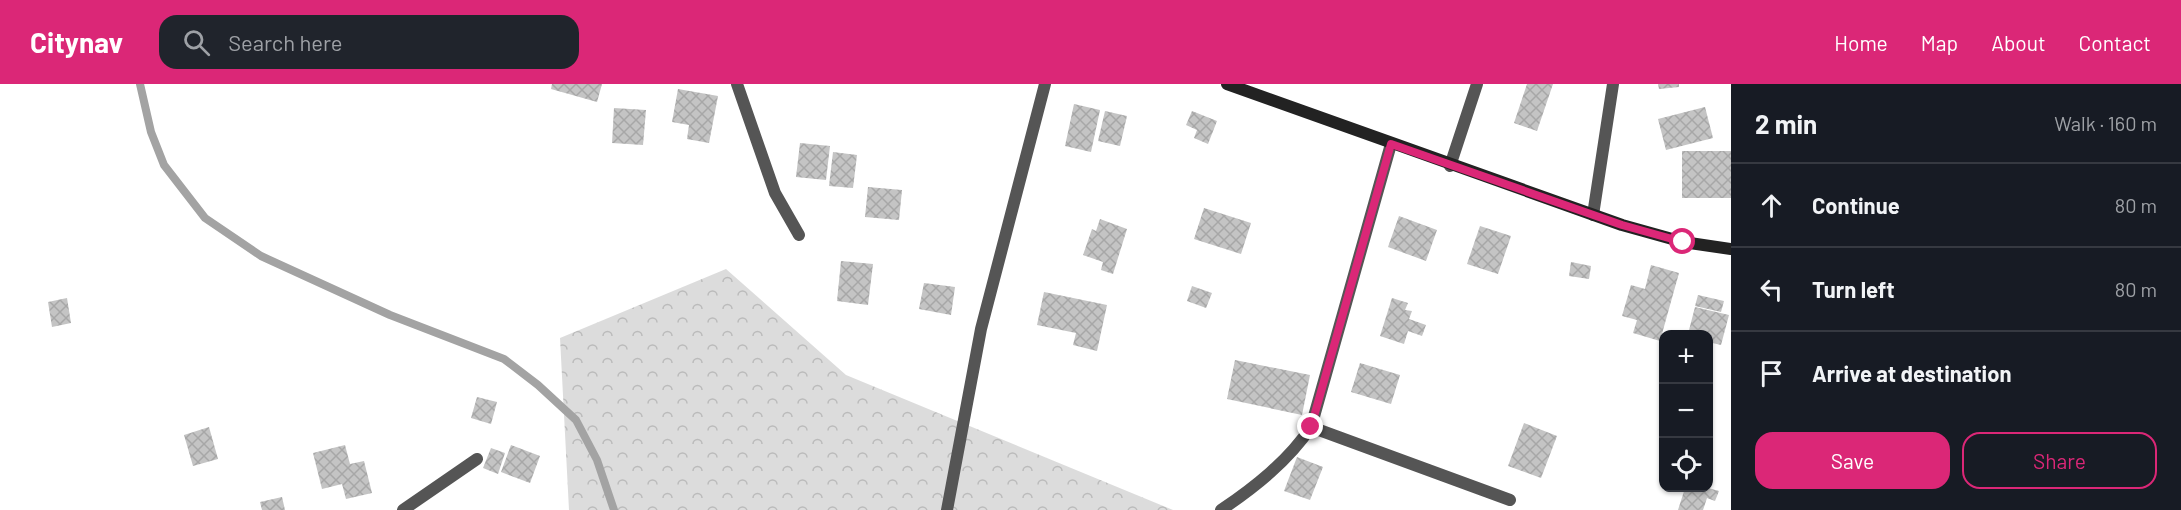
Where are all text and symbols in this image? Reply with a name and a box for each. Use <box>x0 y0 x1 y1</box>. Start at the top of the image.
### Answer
search box <box>159 15 579 69</box>
text: Citynav <box>30 25 123 59</box>
icon: search <box>180 26 213 59</box>
text: Search here <box>228 29 343 55</box>
text: Home <box>1834 30 1888 55</box>
text: Map <box>1921 30 1958 55</box>
text: About <box>1991 30 2046 55</box>
text: Contact <box>2079 30 2151 55</box>
text: 2 min <box>1755 108 1817 139</box>
text: Walk · 160 m <box>2054 111 2157 135</box>
icon: ahead <box>1755 189 1788 222</box>
text: Continue <box>1812 192 1900 218</box>
text: 80 m <box>2115 193 2157 217</box>
route start <box>1669 228 1695 254</box>
icon: left <box>1755 273 1788 306</box>
text: Turn left <box>1812 276 1895 302</box>
text: 80 m <box>2115 277 2157 301</box>
map controls <box>1659 330 1713 492</box>
button: + <box>1659 330 1713 384</box>
icon: arrive <box>1755 357 1788 390</box>
text: Arrive at destination <box>1812 360 2011 386</box>
button: − <box>1659 384 1713 438</box>
route end <box>1297 413 1323 439</box>
button: Save <box>1755 432 1950 489</box>
button: Share <box>1962 432 2157 489</box>
button: locate <box>1659 438 1713 492</box>

